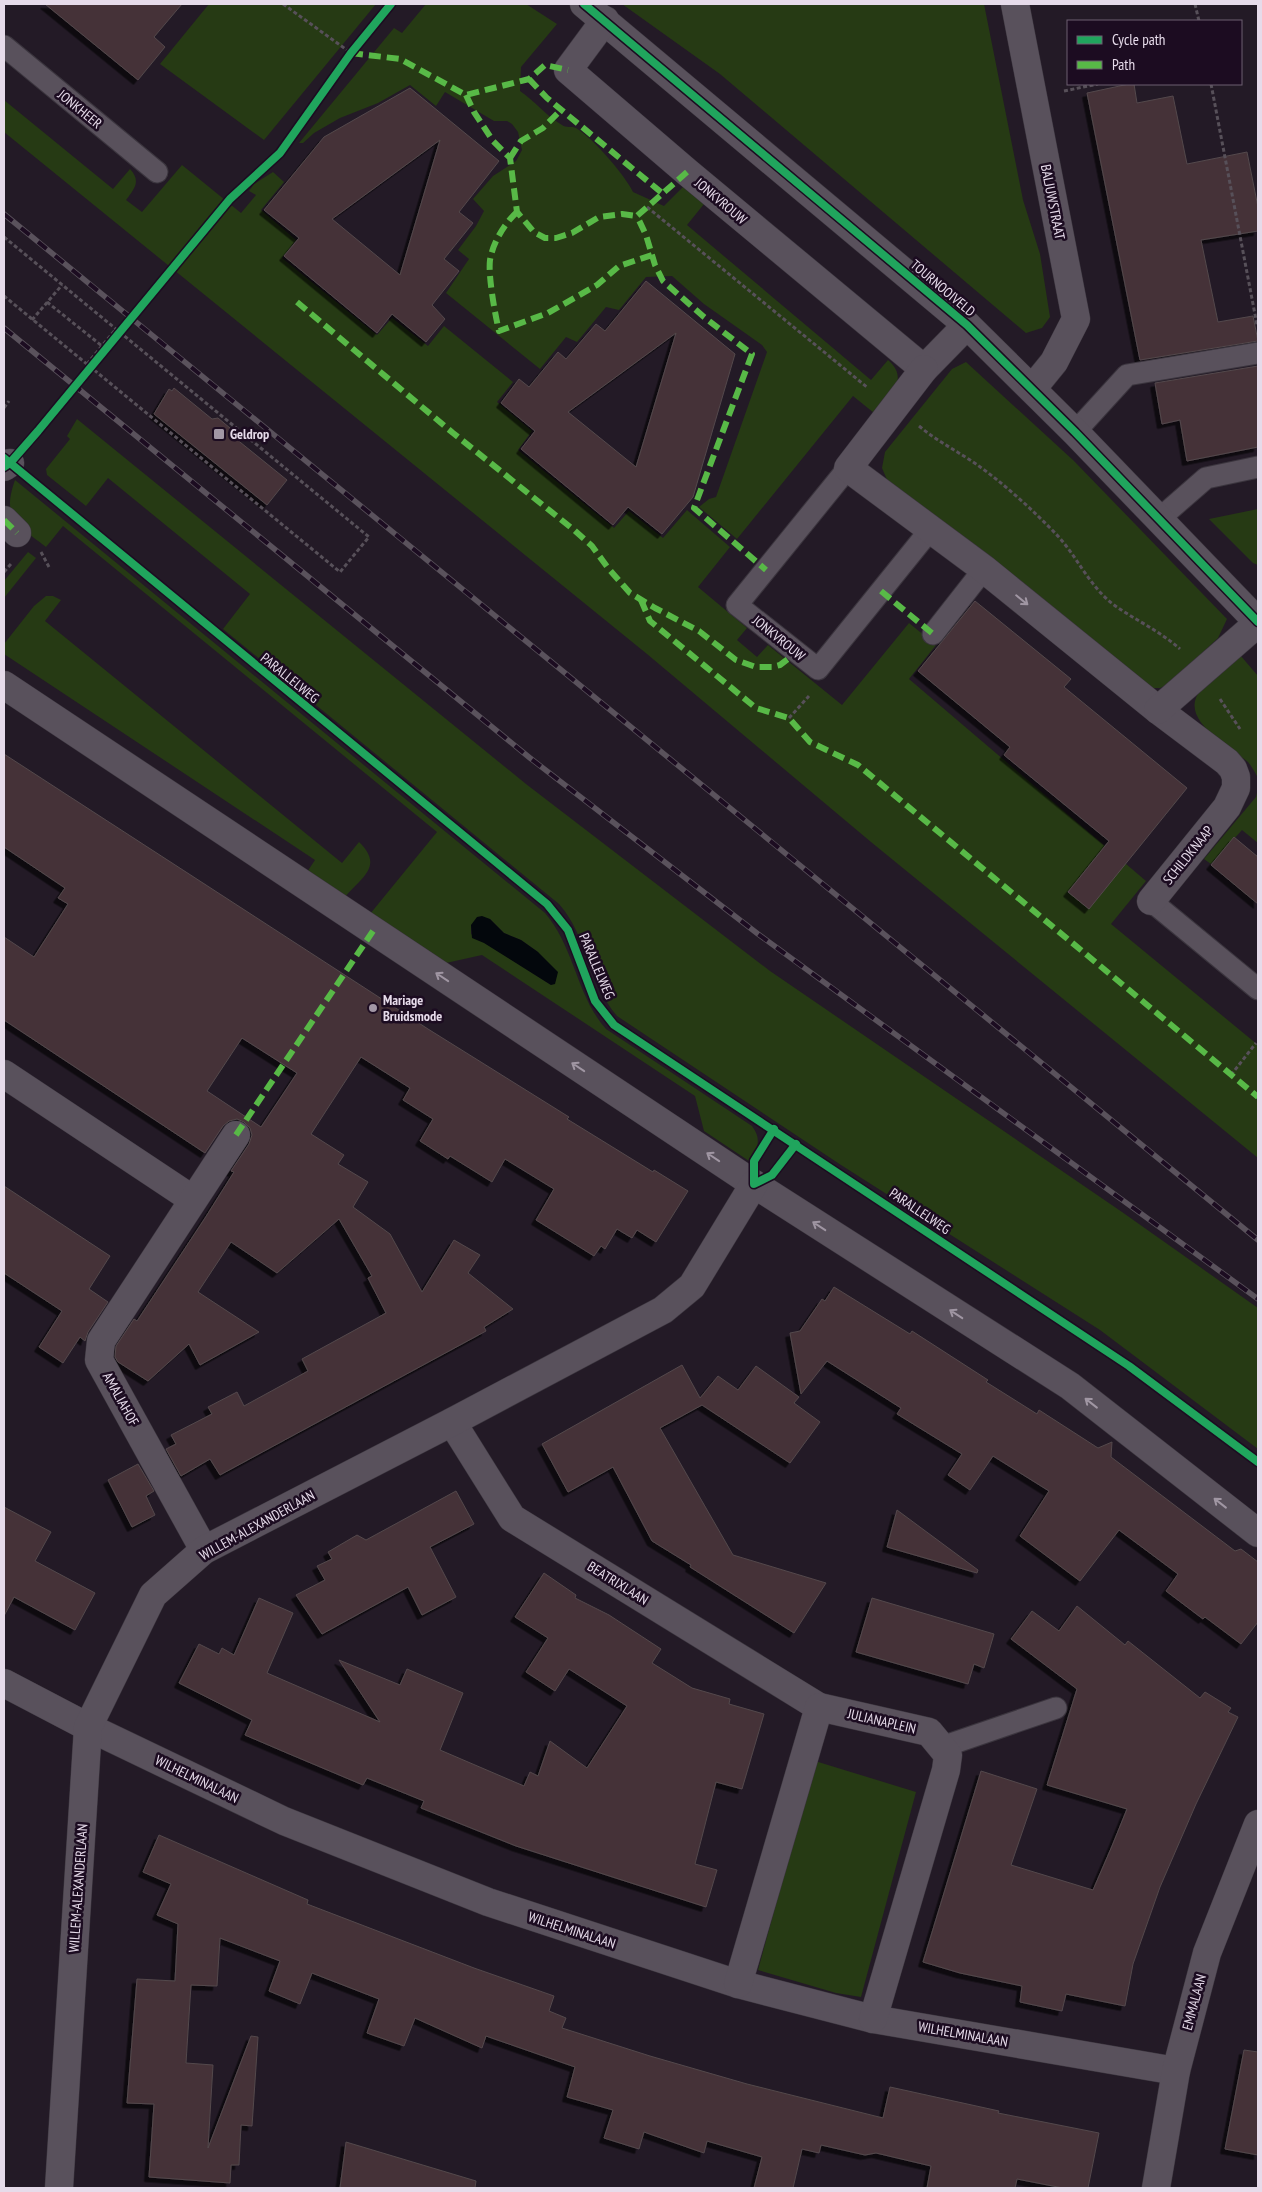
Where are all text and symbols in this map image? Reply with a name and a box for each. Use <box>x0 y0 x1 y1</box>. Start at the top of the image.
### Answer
legend <box>1067 20 1242 85</box>
text: Cycle path <box>1112 30 1165 49</box>
text: Path <box>1112 55 1135 74</box>
street label: JONKHEER <box>53 85 106 132</box>
street label: BALJUWSTRAAT <box>1037 163 1069 242</box>
street label: JONKVROUW <box>690 173 751 228</box>
street label: TOURNOOIVELD <box>907 256 979 320</box>
place label: Geldrop <box>230 425 269 443</box>
marker: Geldrop <box>212 427 226 441</box>
one-way arrow <box>1015 595 1028 606</box>
street label: JONKVROUW <box>748 611 809 665</box>
street label: PARALLELWEG <box>257 649 323 707</box>
street label: SCHILDKNAAP <box>1159 822 1217 888</box>
street label: PARALLELWEG <box>575 930 619 1002</box>
one-way arrow <box>436 972 450 982</box>
place label: Mariage Bruidsmode <box>383 991 442 1025</box>
marker: Mariage Bruidsmode <box>367 1002 379 1014</box>
one-way arrow <box>571 1062 585 1072</box>
one-way arrow <box>706 1152 720 1162</box>
street label: PARALLELWEG <box>886 1184 954 1238</box>
one-way arrow <box>812 1221 826 1231</box>
one-way arrow <box>949 1308 963 1318</box>
street label: AMALIAHOF <box>99 1369 143 1429</box>
one-way arrow <box>1085 1398 1098 1409</box>
street label: WILLEM-ALEXANDERLAAN <box>196 1486 318 1564</box>
one-way arrow <box>1214 1497 1227 1508</box>
street label: BEATRIXLAAN <box>584 1557 652 1609</box>
street label: JULIANAPLEIN <box>845 1704 918 1738</box>
street label: WILHELMINALAAN <box>152 1751 242 1807</box>
street label: WILLEM-ALEXANDERLAAN <box>65 1823 91 1953</box>
street label: WILHELMINALAAN <box>526 1907 618 1953</box>
street label: EMMALAAN <box>1178 1972 1210 2032</box>
street label: WILHELMINALAAN <box>917 2017 1009 2051</box>

